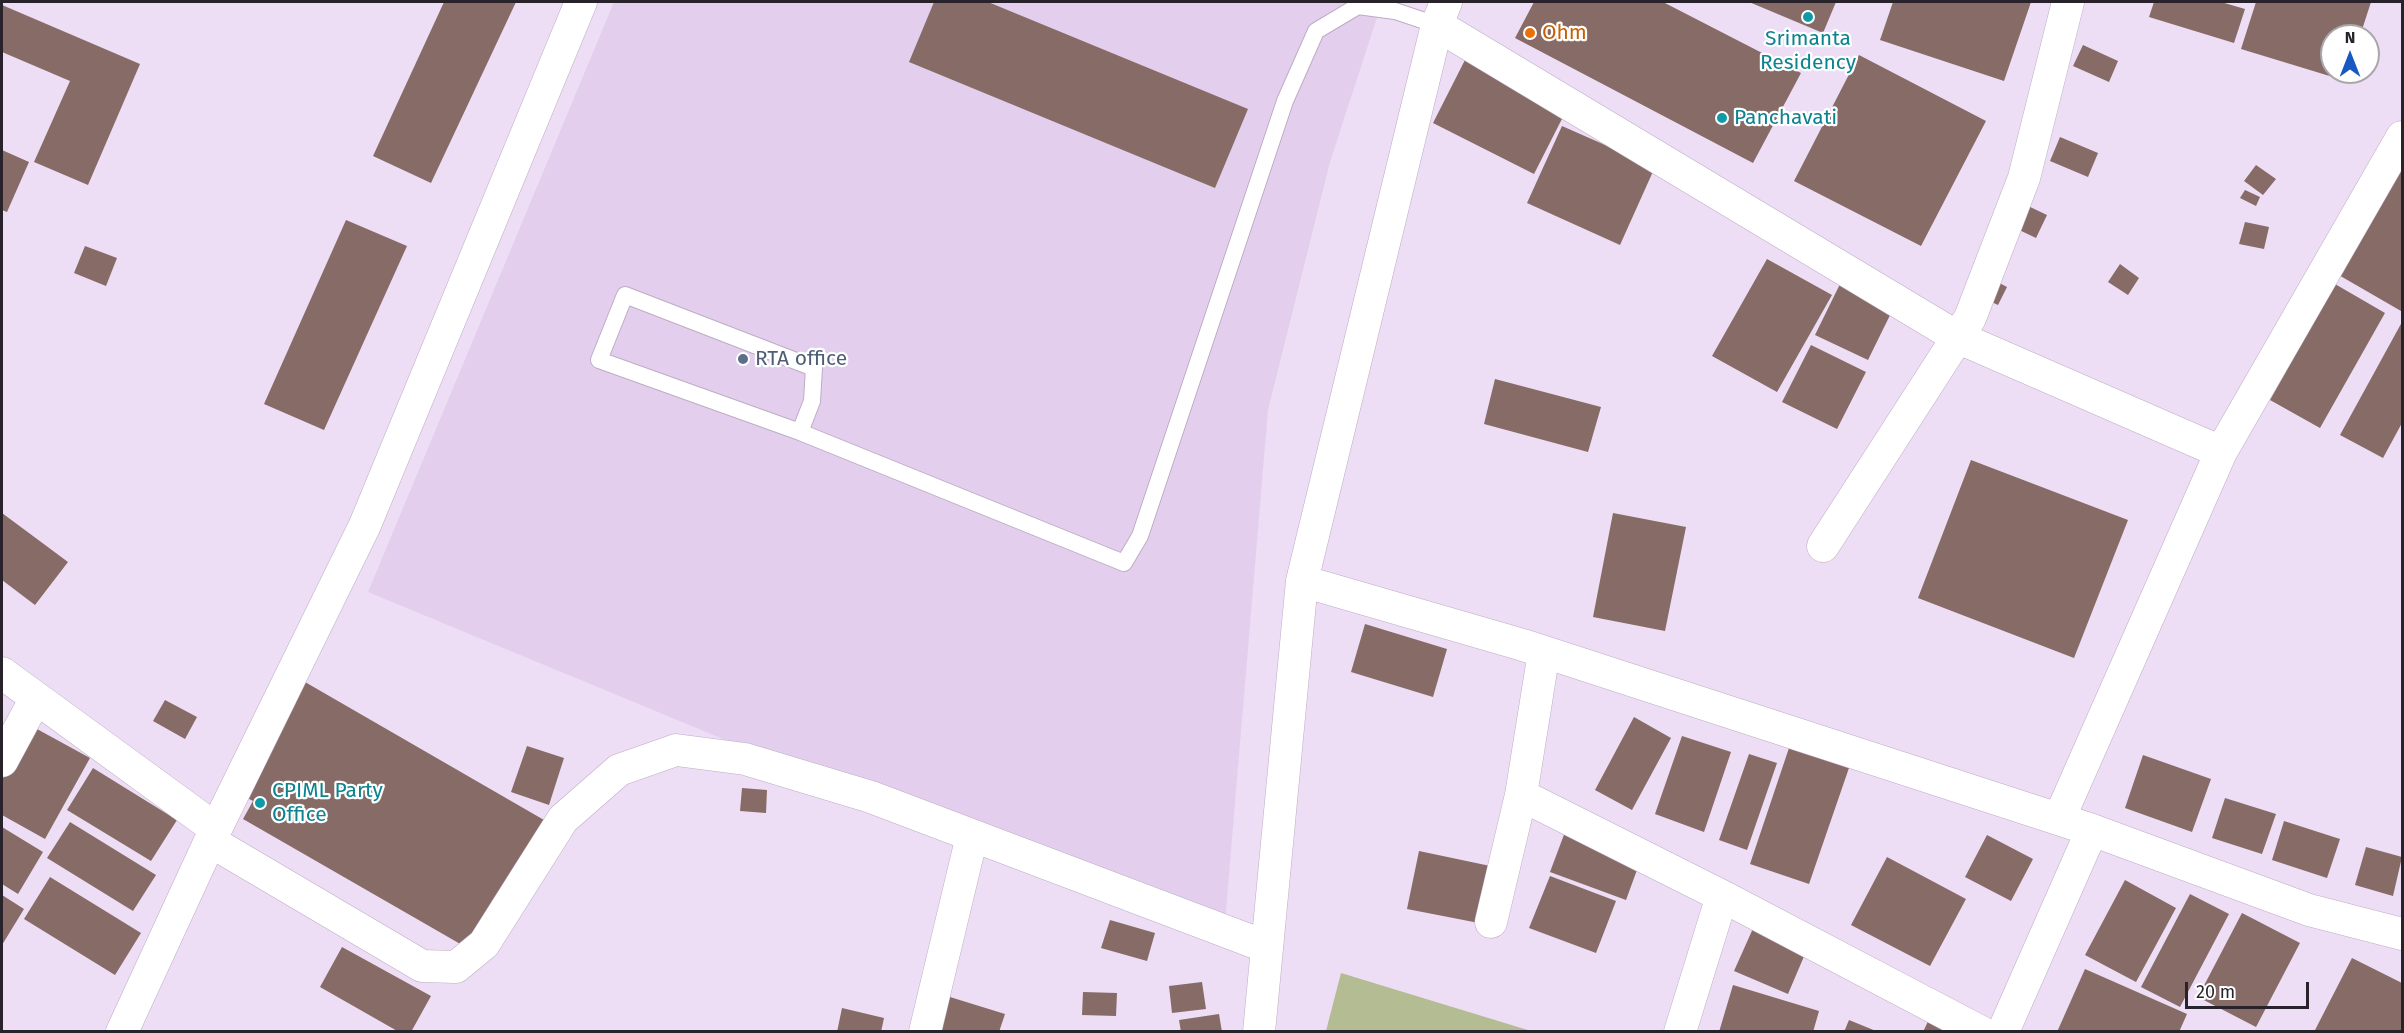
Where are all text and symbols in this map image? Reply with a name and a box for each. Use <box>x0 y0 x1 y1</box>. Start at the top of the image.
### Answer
marker: Srimanta Residency <box>1801 10 1815 24</box>
place label: Ohm <box>1542 20 1587 46</box>
north arrow <box>2320 24 2380 84</box>
marker: Ohm <box>1523 26 1537 40</box>
place label: Srimanta Residency <box>1760 26 1856 76</box>
text: N <box>2345 28 2355 47</box>
place label: Panchavati <box>1734 105 1837 131</box>
marker: Panchavati <box>1715 111 1729 125</box>
place label: RTA office <box>755 346 847 372</box>
marker: RTA office <box>736 352 750 366</box>
place label: CPIML Party Office <box>272 778 383 828</box>
marker: CPIML Party Office <box>253 796 267 810</box>
scale bar <box>2188 970 2312 1008</box>
text: 20 m <box>2196 981 2235 1003</box>

